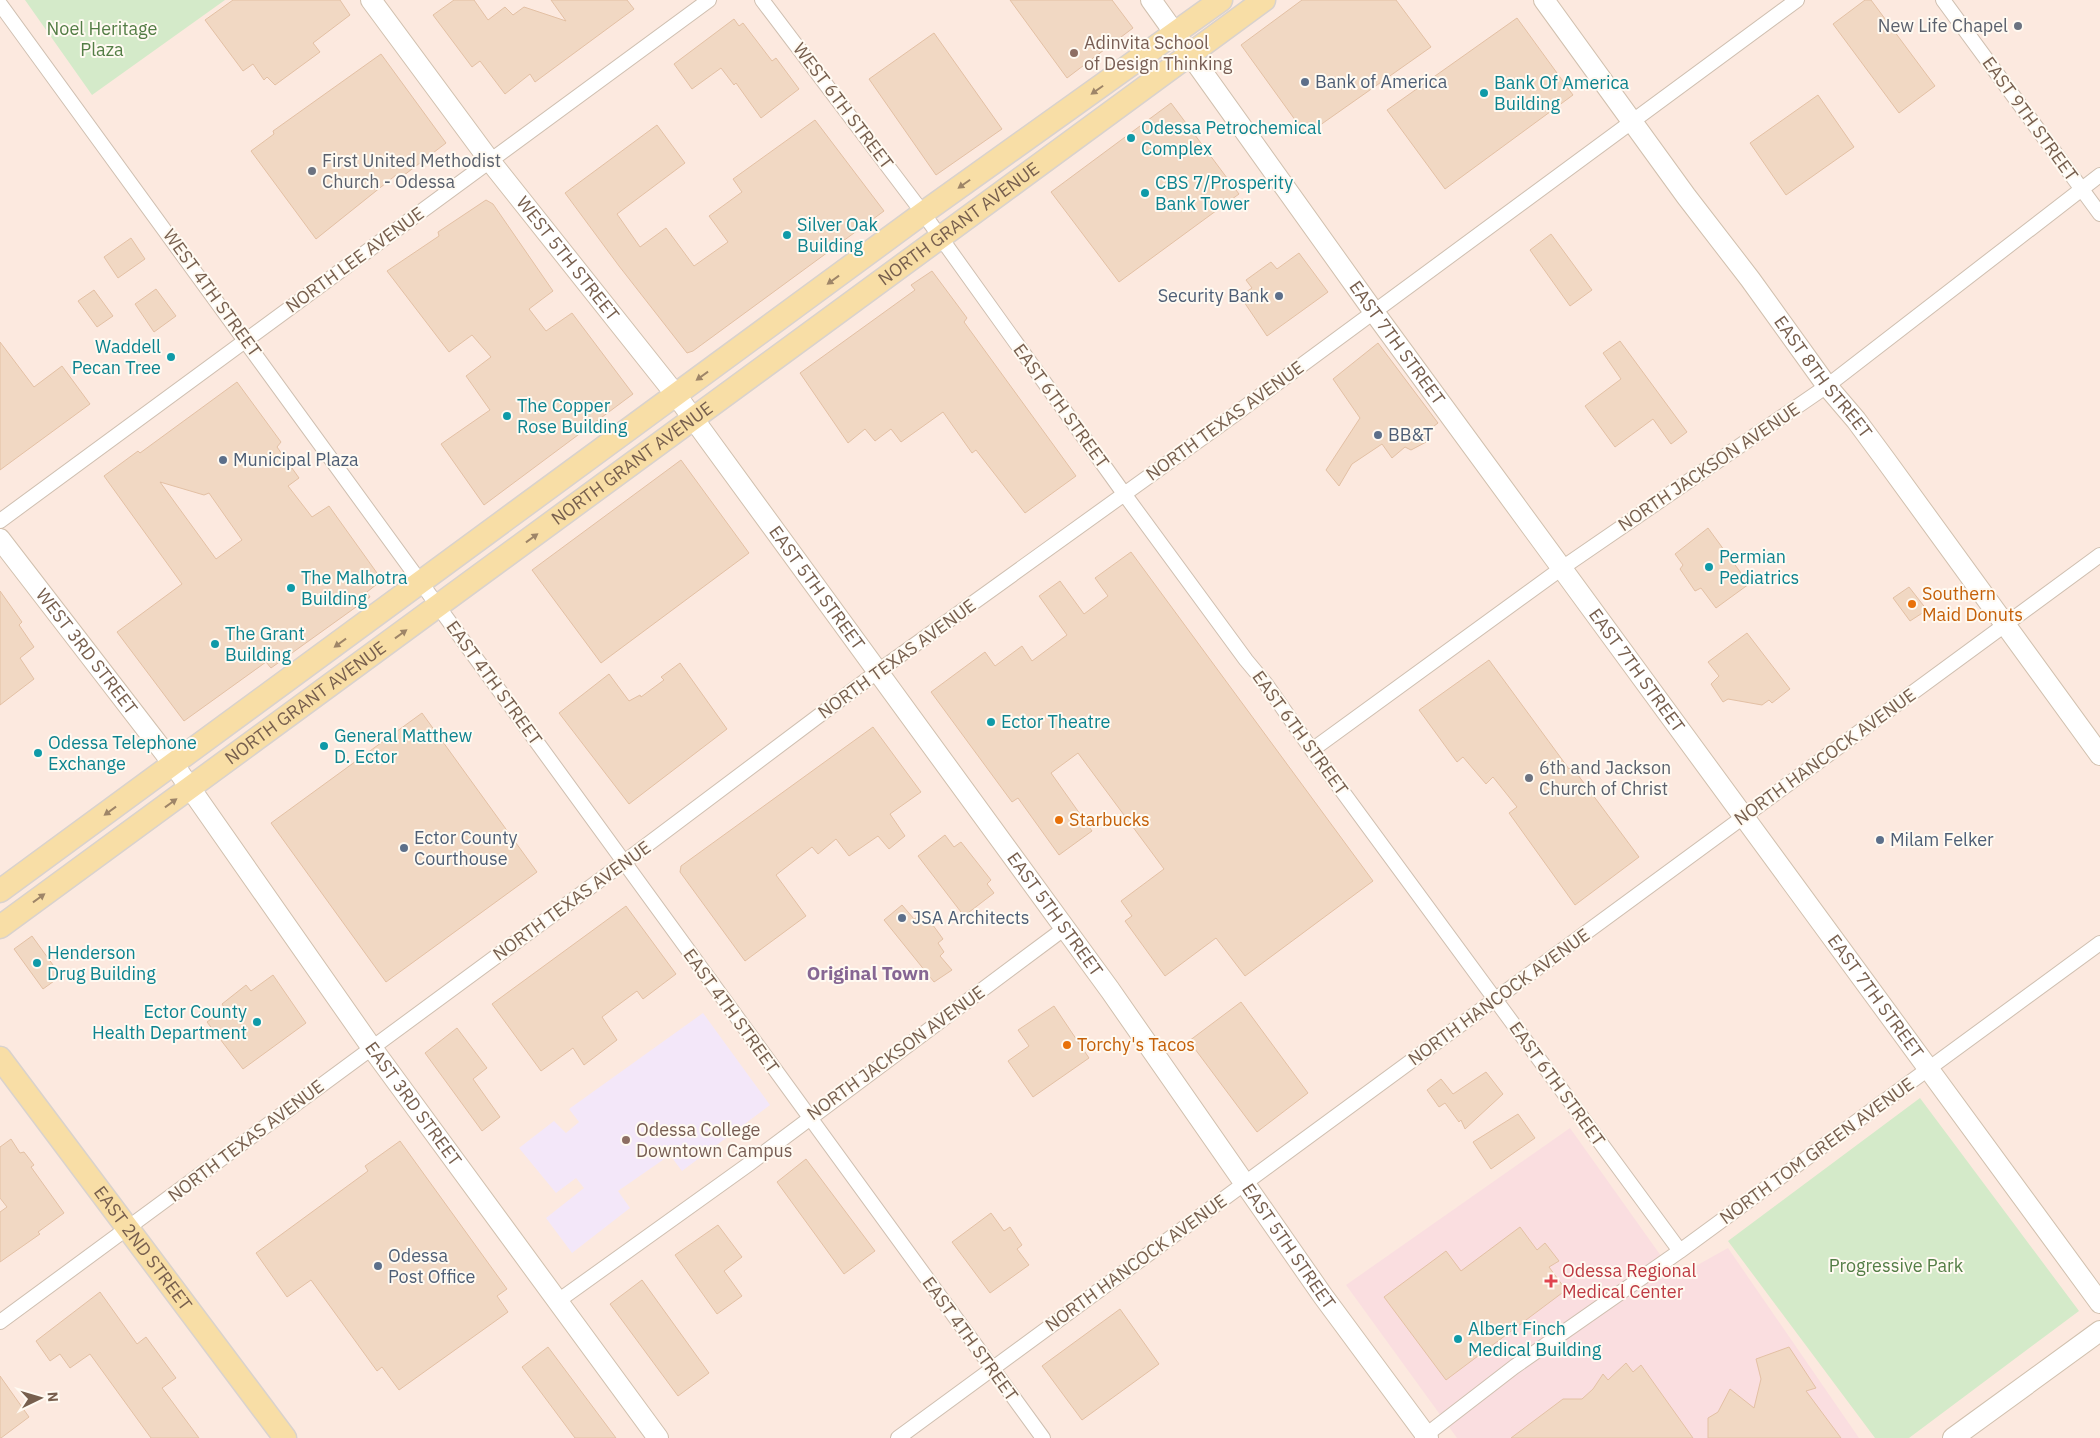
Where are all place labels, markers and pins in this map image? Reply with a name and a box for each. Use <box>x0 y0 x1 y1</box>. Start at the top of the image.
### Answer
place label: New Life Chapel <box>1878 14 2008 37</box>
marker: New Life Chapel <box>2012 20 2024 32</box>
place label: Adinvita School of Design Thinking <box>1084 31 1233 75</box>
marker: Adinvita School of Design Thinking <box>1068 47 1080 59</box>
place label: Bank of America <box>1315 70 1448 93</box>
place label: Bank Of America Building <box>1494 71 1629 115</box>
marker: Bank of America <box>1299 76 1311 88</box>
marker: Bank Of America Building <box>1478 87 1490 99</box>
place label: Odessa Petrochemical Complex <box>1141 116 1322 160</box>
marker: Odessa Petrochemical Complex <box>1125 132 1137 144</box>
place label: First United Methodist Church - Odessa <box>322 149 501 193</box>
marker: First United Methodist Church - Odessa <box>306 165 318 177</box>
place label: CBS 7/Prosperity Bank Tower <box>1155 171 1293 215</box>
marker: CBS 7/Prosperity Bank Tower <box>1139 187 1151 199</box>
place label: Silver Oak Building <box>797 213 878 257</box>
marker: Silver Oak Building <box>781 229 793 241</box>
place label: Security Bank <box>1158 284 1270 307</box>
marker: Security Bank <box>1273 290 1285 302</box>
place label: Waddell Pecan Tree <box>72 335 161 379</box>
marker: Waddell Pecan Tree <box>165 351 177 363</box>
place label: The Copper Rose Building <box>517 394 628 438</box>
marker: The Copper Rose Building <box>501 410 513 422</box>
place label: BB&T <box>1388 423 1433 446</box>
marker: BB&T <box>1372 429 1384 441</box>
place label: Municipal Plaza <box>233 448 359 471</box>
marker: Municipal Plaza <box>217 454 229 466</box>
place label: Permian Pediatrics <box>1719 545 1799 589</box>
marker: Permian Pediatrics <box>1703 561 1715 573</box>
place label: The Malhotra Building <box>301 566 408 610</box>
marker: The Malhotra Building <box>285 582 297 594</box>
place label: Southern Maid Donuts <box>1922 582 2023 626</box>
marker: Southern Maid Donuts <box>1906 598 1918 610</box>
place label: The Grant Building <box>225 622 305 666</box>
marker: The Grant Building <box>209 638 221 650</box>
place label: Ector Theatre <box>1001 710 1110 733</box>
marker: Ector Theatre <box>985 716 997 728</box>
place label: General Matthew D. Ector <box>334 724 473 768</box>
place label: Odessa Telephone Exchange <box>48 731 197 775</box>
marker: General Matthew D. Ector <box>318 740 330 752</box>
marker: Odessa Telephone Exchange <box>32 747 44 759</box>
place label: 6th and Jackson Church of Christ <box>1539 756 1671 800</box>
marker: 6th and Jackson Church of Christ <box>1523 772 1535 784</box>
place label: Starbucks <box>1069 808 1150 831</box>
marker: Starbucks <box>1053 814 1065 826</box>
place label: Ector County Courthouse <box>414 826 518 870</box>
place label: Milam Felker <box>1890 828 1994 851</box>
marker: Milam Felker <box>1874 834 1886 846</box>
marker: Ector County Courthouse <box>398 842 410 854</box>
place label: JSA Architects <box>912 906 1030 929</box>
marker: JSA Architects <box>896 912 908 924</box>
place label: Henderson Drug Building <box>47 941 156 985</box>
marker: Henderson Drug Building <box>31 957 43 969</box>
place label: Ector County Health Department <box>92 1000 247 1044</box>
marker: Ector County Health Department <box>251 1016 263 1028</box>
place label: Torchy's Tacos <box>1077 1033 1195 1056</box>
marker: Torchy's Tacos <box>1061 1039 1073 1051</box>
place label: Odessa College Downtown Campus <box>636 1118 793 1162</box>
marker: Odessa College Downtown Campus <box>620 1134 632 1146</box>
place label: Odessa Post Office <box>388 1244 476 1288</box>
place label: Odessa Regional Medical Center <box>1562 1259 1696 1303</box>
marker: Odessa Post Office <box>372 1260 384 1272</box>
marker: Odessa Regional Medical Center <box>1544 1274 1558 1288</box>
place label: Albert Finch Medical Building <box>1468 1317 1602 1361</box>
marker: Albert Finch Medical Building <box>1452 1333 1464 1345</box>

